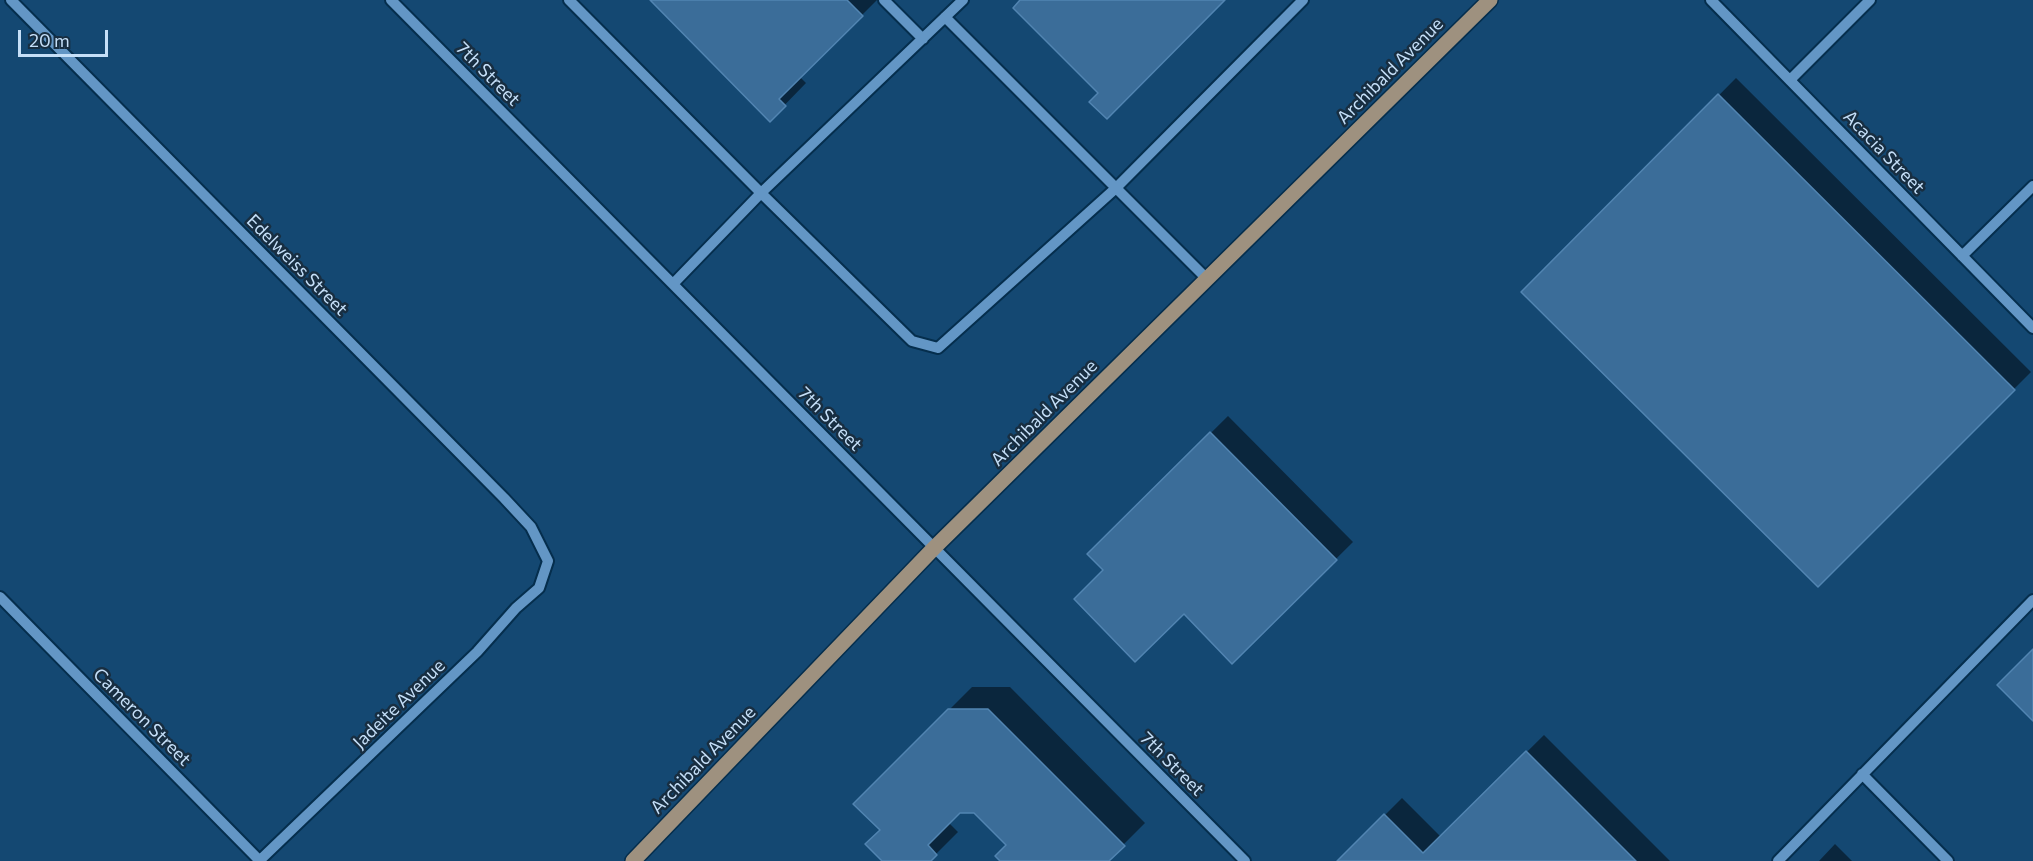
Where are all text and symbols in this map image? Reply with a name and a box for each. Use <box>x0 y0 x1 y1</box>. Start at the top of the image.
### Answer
street label: Archibald Avenue <box>1332 13 1448 129</box>
scale bar <box>21 18 111 56</box>
text: 20 m <box>29 29 70 51</box>
street label: 7th Street <box>452 38 524 110</box>
street label: Acacia Street <box>1839 106 1929 198</box>
street label: Edelweiss Street <box>242 210 352 320</box>
street label: Archibald Avenue <box>986 355 1102 471</box>
street label: 7th Street <box>794 383 866 455</box>
street label: Jadeite Avenue <box>349 655 449 753</box>
street label: Cameron Street <box>89 664 195 770</box>
street label: Archibald Avenue <box>646 702 760 818</box>
street label: 7th Street <box>1136 728 1208 800</box>

